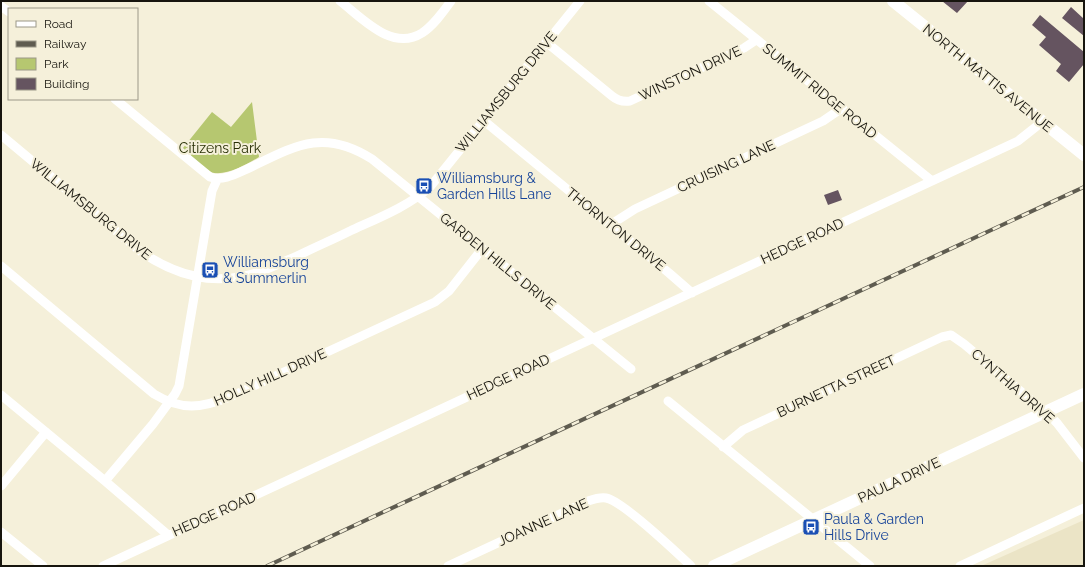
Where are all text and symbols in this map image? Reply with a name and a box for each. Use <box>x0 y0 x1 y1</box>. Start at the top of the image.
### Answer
legend <box>8 8 138 100</box>
text: Road <box>44 17 73 31</box>
street label: NORTH MATTIS AVENUE <box>920 21 1056 135</box>
street label: WILLIAMSBURG DRIVE <box>452 28 560 156</box>
text: Railway <box>44 37 87 51</box>
street label: SUMMIT RIDGE ROAD <box>760 40 880 142</box>
street label: WINSTON DRIVE <box>636 42 744 104</box>
text: Park <box>44 57 69 71</box>
text: Building <box>44 77 90 91</box>
street label: CRUISING LANE <box>675 136 777 196</box>
park label: Citizens Park <box>179 140 262 156</box>
street label: WILLIAMSBURG DRIVE <box>27 155 155 263</box>
place label: Williamsburg & Garden Hills Lane <box>437 170 552 202</box>
bus stop icon: Williamsburg & Garden Hills Lane <box>414 176 434 196</box>
street label: THORNTON DRIVE <box>563 184 669 274</box>
street label: GARDEN HILLS DRIVE <box>437 209 559 313</box>
street label: HEDGE ROAD <box>758 215 846 267</box>
place label: Williamsburg & Summerlin <box>223 254 309 286</box>
bus stop icon: Williamsburg & Summerlin <box>200 260 220 280</box>
street label: HOLLY HILL DRIVE <box>211 345 329 409</box>
street label: CYNTHIA DRIVE <box>968 346 1058 426</box>
street label: HEDGE ROAD <box>464 351 552 403</box>
street label: BURNETTA STREET <box>774 351 898 420</box>
street label: PAULA DRIVE <box>855 454 943 506</box>
street label: HEDGE ROAD <box>170 488 258 540</box>
street label: JOANNE LANE <box>495 495 591 549</box>
place label: Paula & Garden Hills Drive <box>824 511 924 543</box>
bus stop icon: Paula & Garden Hills Drive <box>801 517 821 537</box>

